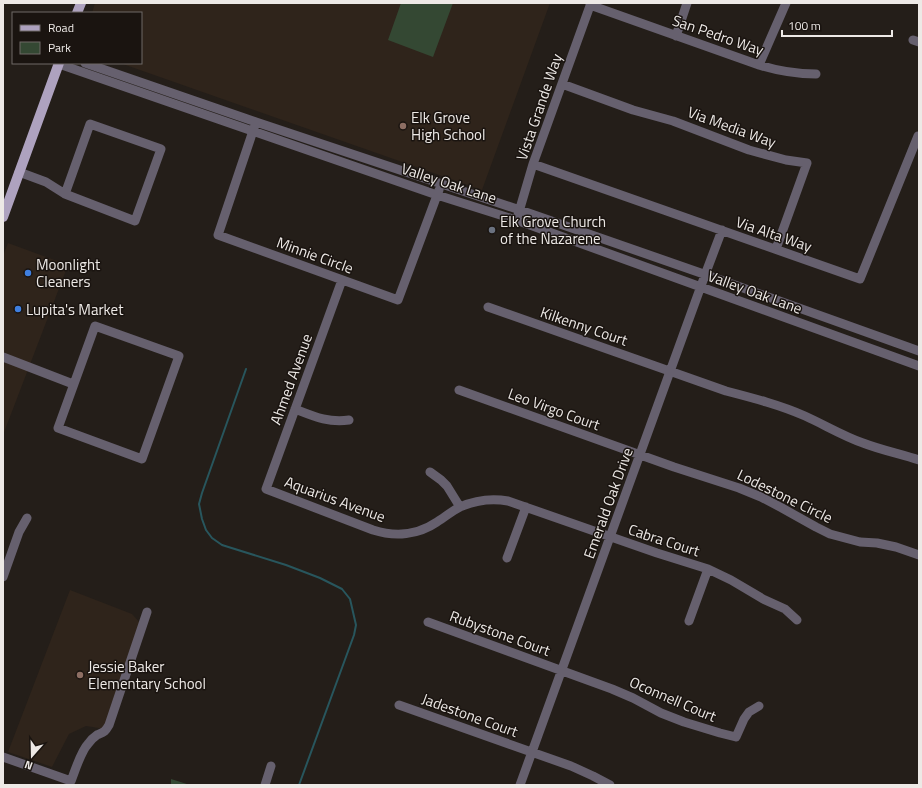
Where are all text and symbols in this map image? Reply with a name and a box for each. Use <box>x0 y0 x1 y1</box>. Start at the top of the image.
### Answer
street label: San Pedro Way <box>669 9 767 61</box>
legend <box>12 12 142 64</box>
scale bar <box>782 12 892 38</box>
text: 100 m <box>788 16 821 35</box>
text: Road <box>48 18 74 37</box>
text: Park <box>48 38 71 57</box>
street label: Vista Grande Way <box>510 50 568 164</box>
street label: Via Media Way <box>685 100 779 154</box>
place label: Elk Grove High School <box>411 106 486 146</box>
marker: Elk Grove High School <box>398 121 408 131</box>
street label: Valley Oak Lane <box>398 157 500 209</box>
place label: Elk Grove Church of the Nazarene <box>500 210 606 250</box>
street label: Via Alta Way <box>733 210 815 258</box>
marker: Elk Grove Church of the Nazarene <box>487 225 497 235</box>
street label: Minnie Circle <box>273 230 357 280</box>
place label: Moonlight Cleaners <box>36 253 101 293</box>
street label: Valley Oak Lane <box>705 264 805 320</box>
marker: Moonlight Cleaners <box>23 268 33 278</box>
place label: Lupita's Market <box>26 298 124 321</box>
street label: Kilkenny Court <box>537 300 631 352</box>
marker: Lupita's Market <box>13 304 23 314</box>
street label: Ahmed Avenue <box>264 330 318 428</box>
street label: Leo Virgo Court <box>505 382 604 437</box>
street label: Emerald Oak Drive <box>577 444 639 562</box>
street label: Lodestone Circle <box>733 463 837 529</box>
street label: Aquarius Avenue <box>281 470 389 528</box>
street label: Cabra Court <box>625 518 703 563</box>
street label: Rubystone Court <box>446 604 554 662</box>
place label: Jessie Baker Elementary School <box>88 655 206 695</box>
marker: Jessie Baker Elementary School <box>75 670 85 680</box>
street label: Oconnell Court <box>626 670 721 728</box>
street label: Jadestone Court <box>419 687 522 743</box>
north arrow <box>12 736 52 776</box>
text: N <box>22 757 35 774</box>

